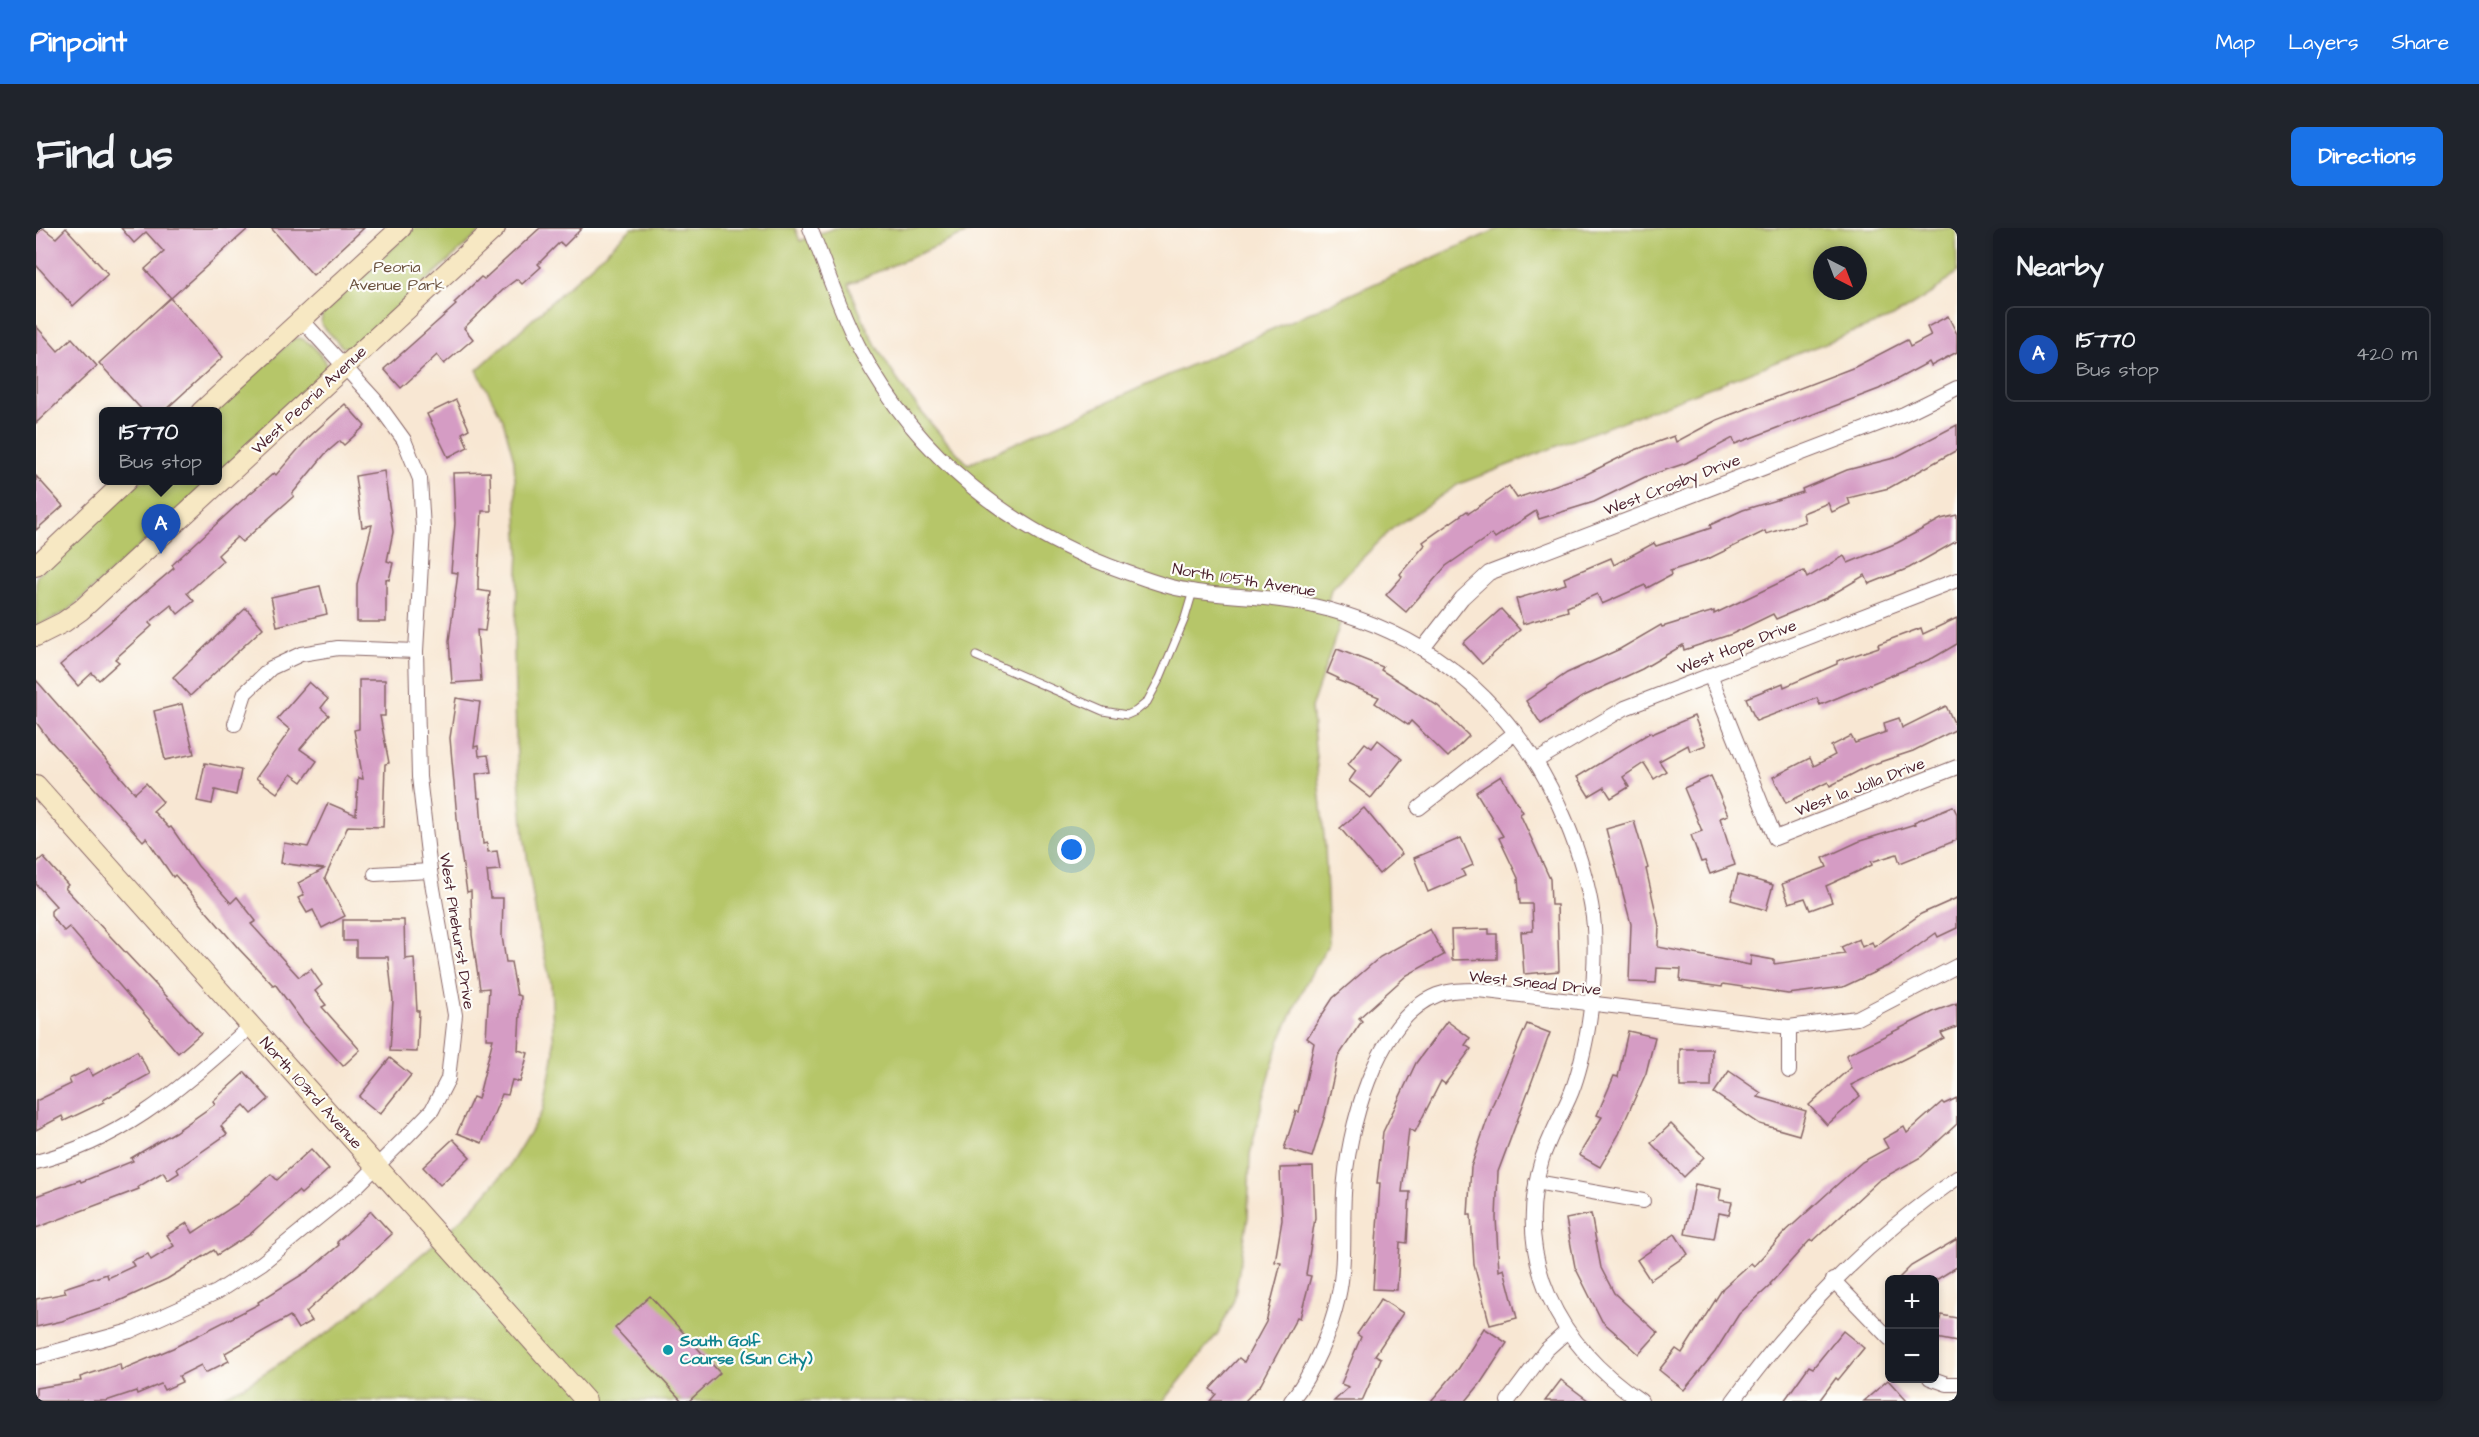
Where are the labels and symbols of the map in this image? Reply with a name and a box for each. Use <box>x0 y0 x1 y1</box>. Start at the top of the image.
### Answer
north arrow <box>1813 246 1867 300</box>
park label: Peoria Avenue Park <box>349 256 445 296</box>
street label: West Peoria Avenue <box>247 340 372 459</box>
street label: West Crosby Drive <box>1601 449 1744 522</box>
pin: A <box>142 504 180 554</box>
street label: North 105th Avenue <box>1171 558 1318 602</box>
street label: West Hope Drive <box>1674 614 1800 680</box>
street label: West la Jolla Drive <box>1792 752 1928 822</box>
your location <box>1057 835 1086 864</box>
street label: West Pinehurst Drive <box>434 851 480 1011</box>
street label: West Snead Drive <box>1468 965 1603 1001</box>
street label: North 103rd Avenue <box>255 1032 368 1154</box>
place label: South Golf Course (Sun City) <box>679 1330 813 1371</box>
marker: South Golf Course (Sun City) <box>661 1343 675 1357</box>

